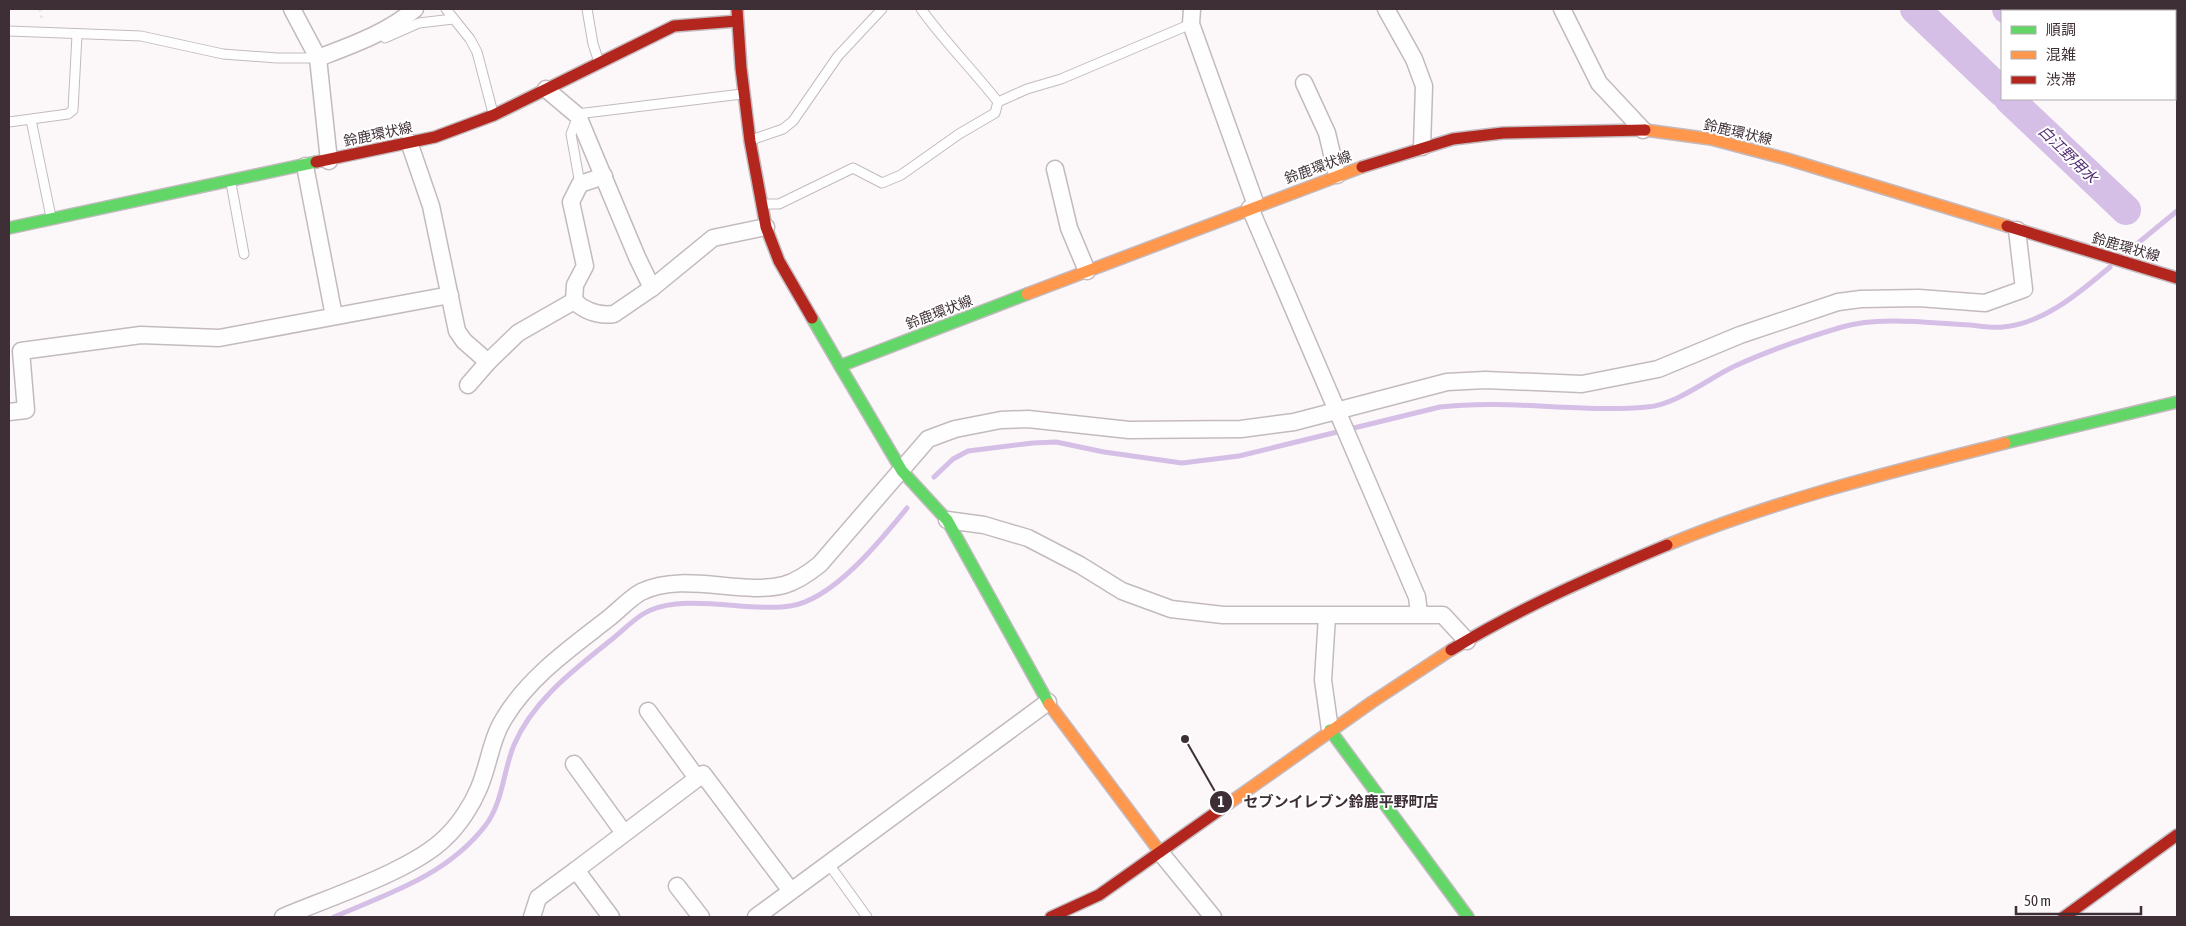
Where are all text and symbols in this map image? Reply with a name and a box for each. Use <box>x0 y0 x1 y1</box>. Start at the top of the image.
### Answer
legend <box>2001 10 2176 100</box>
text: 順調 <box>2046 21 2076 38</box>
text: 混雑 <box>2046 46 2076 63</box>
text: 渋滞 <box>2046 71 2076 88</box>
street label: 鈴鹿環状線 <box>1702 116 1774 148</box>
street label: 鈴鹿環状線 <box>342 119 414 149</box>
water label: 白江野用水 <box>2035 122 2102 188</box>
street label: 鈴鹿環状線 <box>1282 148 1354 186</box>
street label: 鈴鹿環状線 <box>2090 230 2162 264</box>
street label: 鈴鹿環状線 <box>903 292 975 332</box>
callout: セブンイレブン鈴鹿平野町店 <box>1208 787 1448 817</box>
text: 1 <box>1217 793 1225 810</box>
text: セブンイレブン鈴鹿平野町店 <box>1243 793 1439 810</box>
scale bar <box>2016 884 2141 916</box>
text: 50 m <box>2024 892 2051 909</box>

